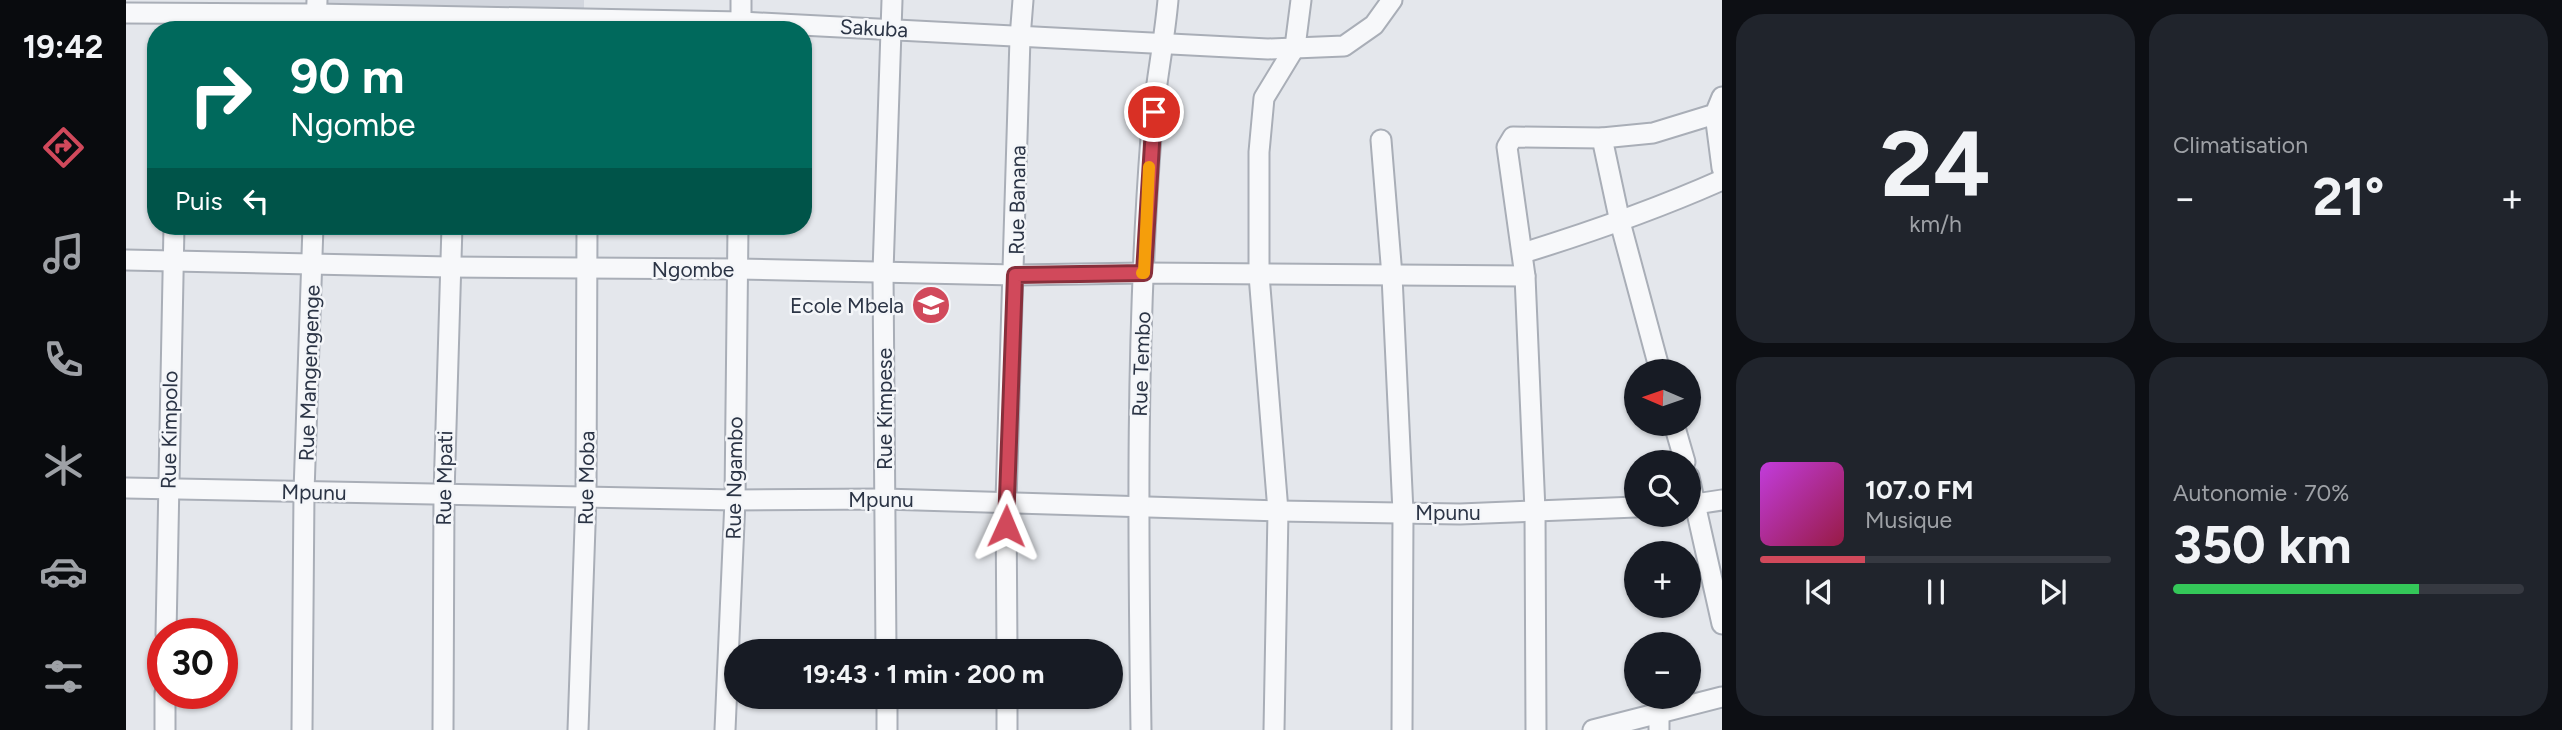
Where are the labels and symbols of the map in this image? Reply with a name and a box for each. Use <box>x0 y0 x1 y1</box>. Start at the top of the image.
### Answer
street label: Sakuba <box>839 14 909 42</box>
pin <box>1124 82 1184 142</box>
street label: Rue Banana <box>1004 145 1030 255</box>
street label: Ngombe <box>652 257 734 282</box>
street label: Rue Mangengenge <box>293 284 325 462</box>
school or university icon: Ecole Mbela <box>910 284 952 326</box>
place label: Ecole Mbela <box>790 293 904 318</box>
street label: Rue Tembo <box>1127 311 1155 417</box>
street label: Rue Kimpese <box>872 348 897 470</box>
north arrow <box>1624 359 1701 436</box>
street label: Rue Kimpolo <box>155 371 183 489</box>
street label: Rue Ngambo <box>720 416 748 540</box>
street label: Rue Mpati <box>431 430 457 526</box>
street label: Rue Moba <box>573 431 599 525</box>
street label: Mpunu <box>281 479 347 505</box>
street label: Mpunu <box>848 487 914 512</box>
position arrow <box>969 489 1043 563</box>
street label: Mpunu <box>1415 500 1481 525</box>
speed limit sign: 30 <box>147 618 238 709</box>

